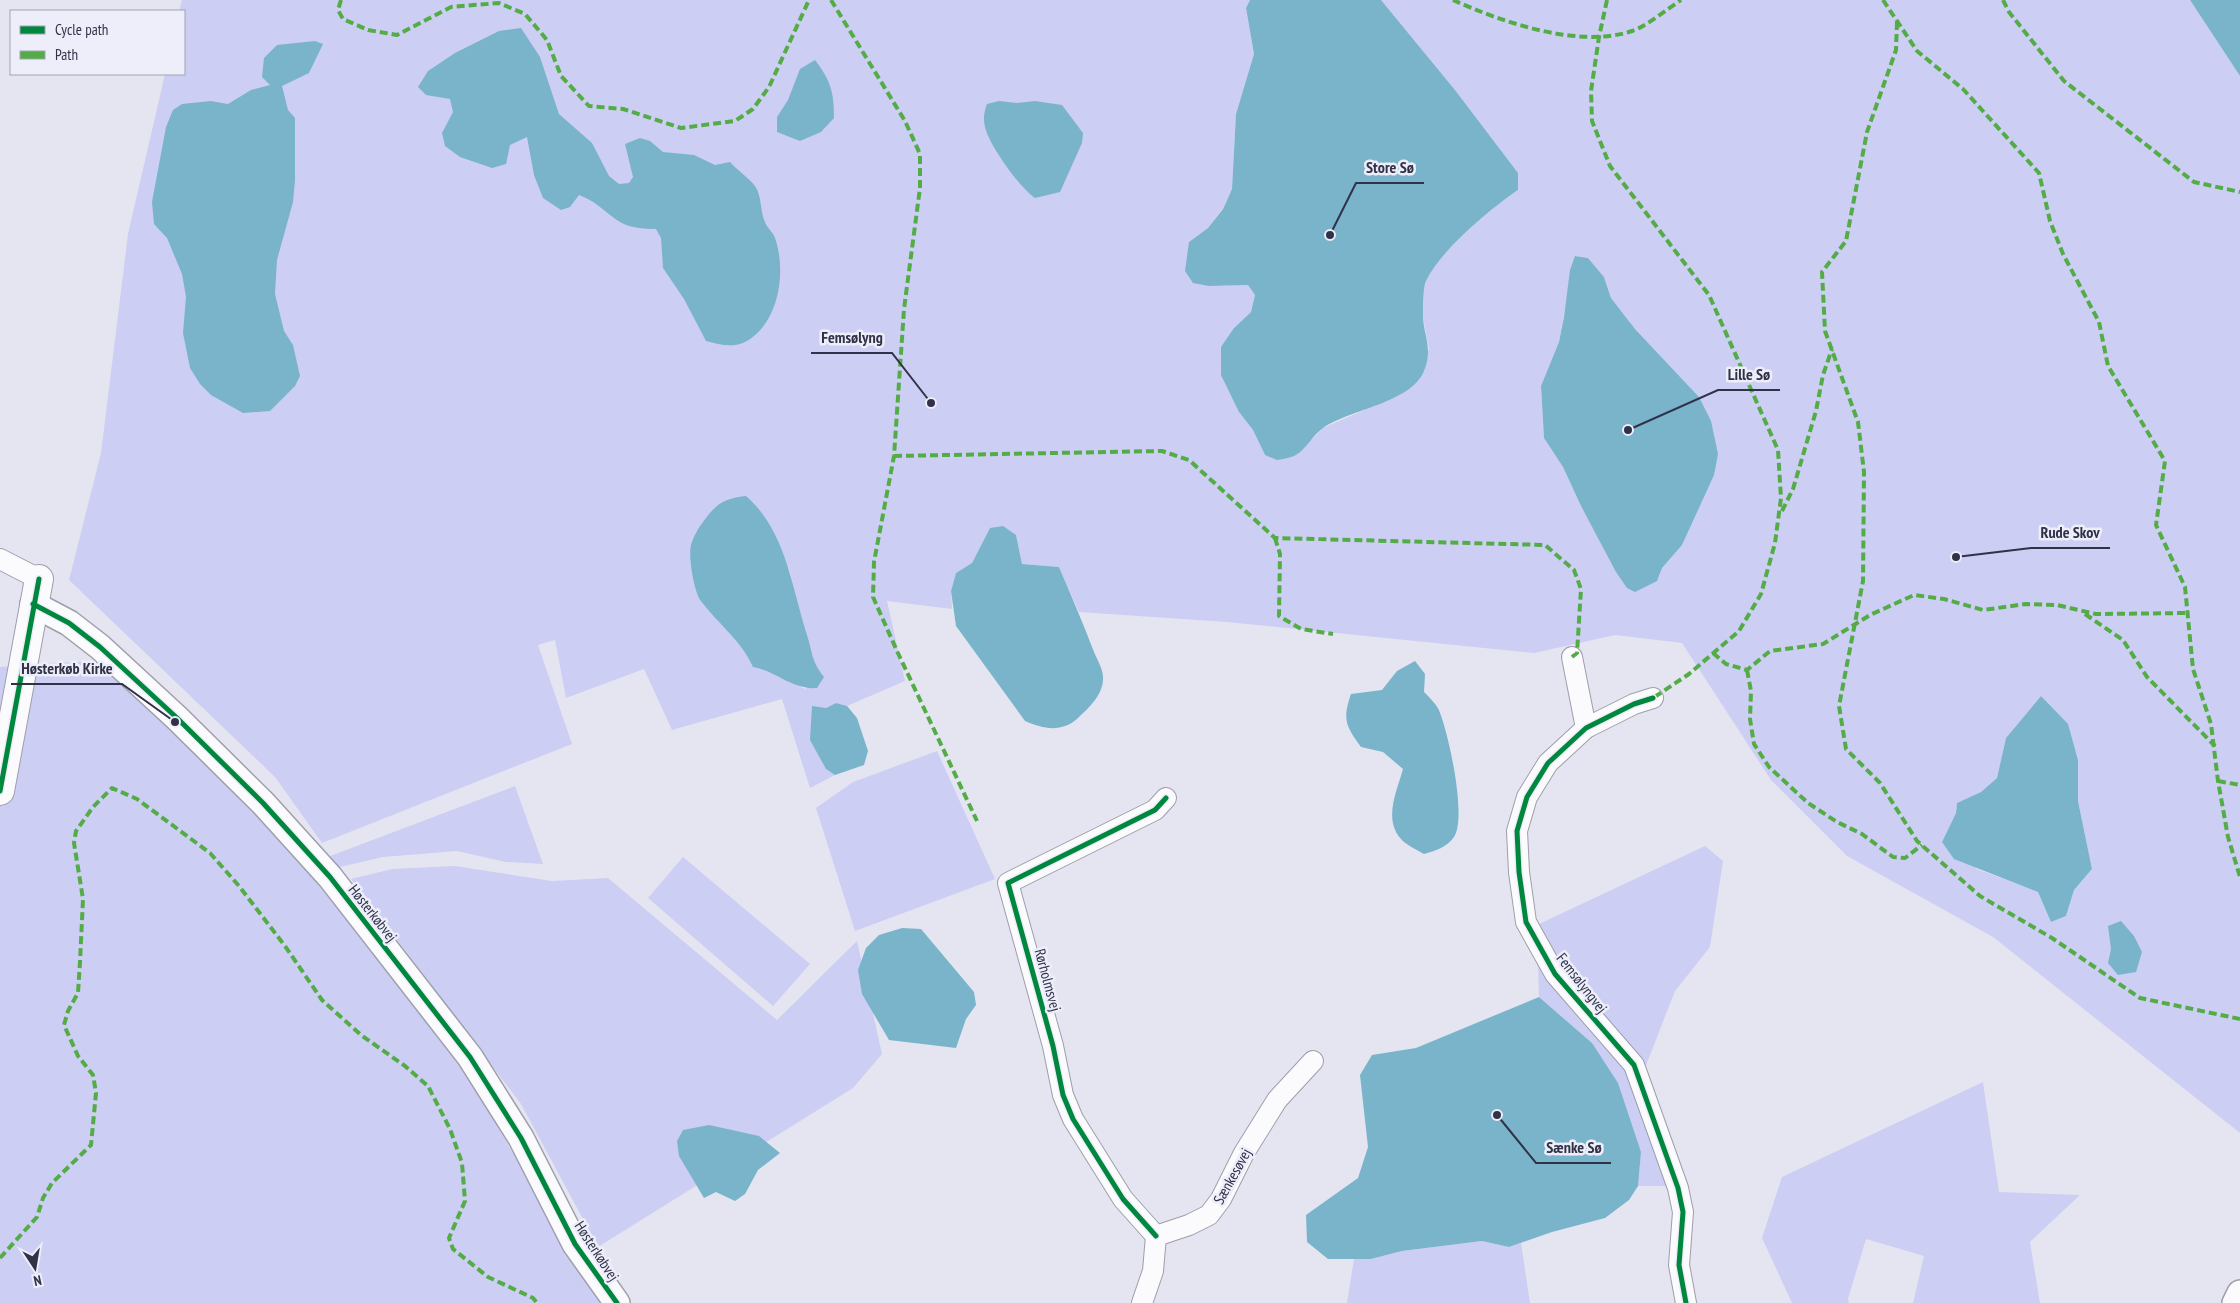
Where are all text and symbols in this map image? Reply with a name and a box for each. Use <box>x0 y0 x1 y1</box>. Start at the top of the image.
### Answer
legend <box>10 10 185 75</box>
text: Cycle path <box>55 20 108 39</box>
text: Path <box>55 45 78 64</box>
callout: Store Sø <box>1356 152 1424 183</box>
text: Store Sø <box>1366 157 1414 177</box>
callout: Femsølyng <box>811 322 892 353</box>
text: Femsølyng <box>821 327 883 347</box>
callout: Lille Sø <box>1718 359 1780 390</box>
text: Lille Sø <box>1728 364 1770 384</box>
callout: Rude Skov <box>2031 517 2110 548</box>
text: Rude Skov <box>2040 522 2100 542</box>
callout: Høsterkøb Kirke <box>11 653 122 684</box>
text: Høsterkøb Kirke <box>21 658 113 678</box>
street label: Høsterkøbvej <box>345 880 401 946</box>
street label: Rørholmsvej <box>1031 947 1065 1013</box>
street label: Femsølyngvej <box>1553 949 1611 1017</box>
callout: Sænke Sø <box>1536 1132 1611 1163</box>
text: Sænke Sø <box>1546 1137 1602 1157</box>
street label: Sænkesøvej <box>1209 1145 1255 1207</box>
street label: Høsterkøbvej <box>571 1217 623 1285</box>
north arrow <box>10 1243 60 1293</box>
text: N <box>32 1271 43 1290</box>

